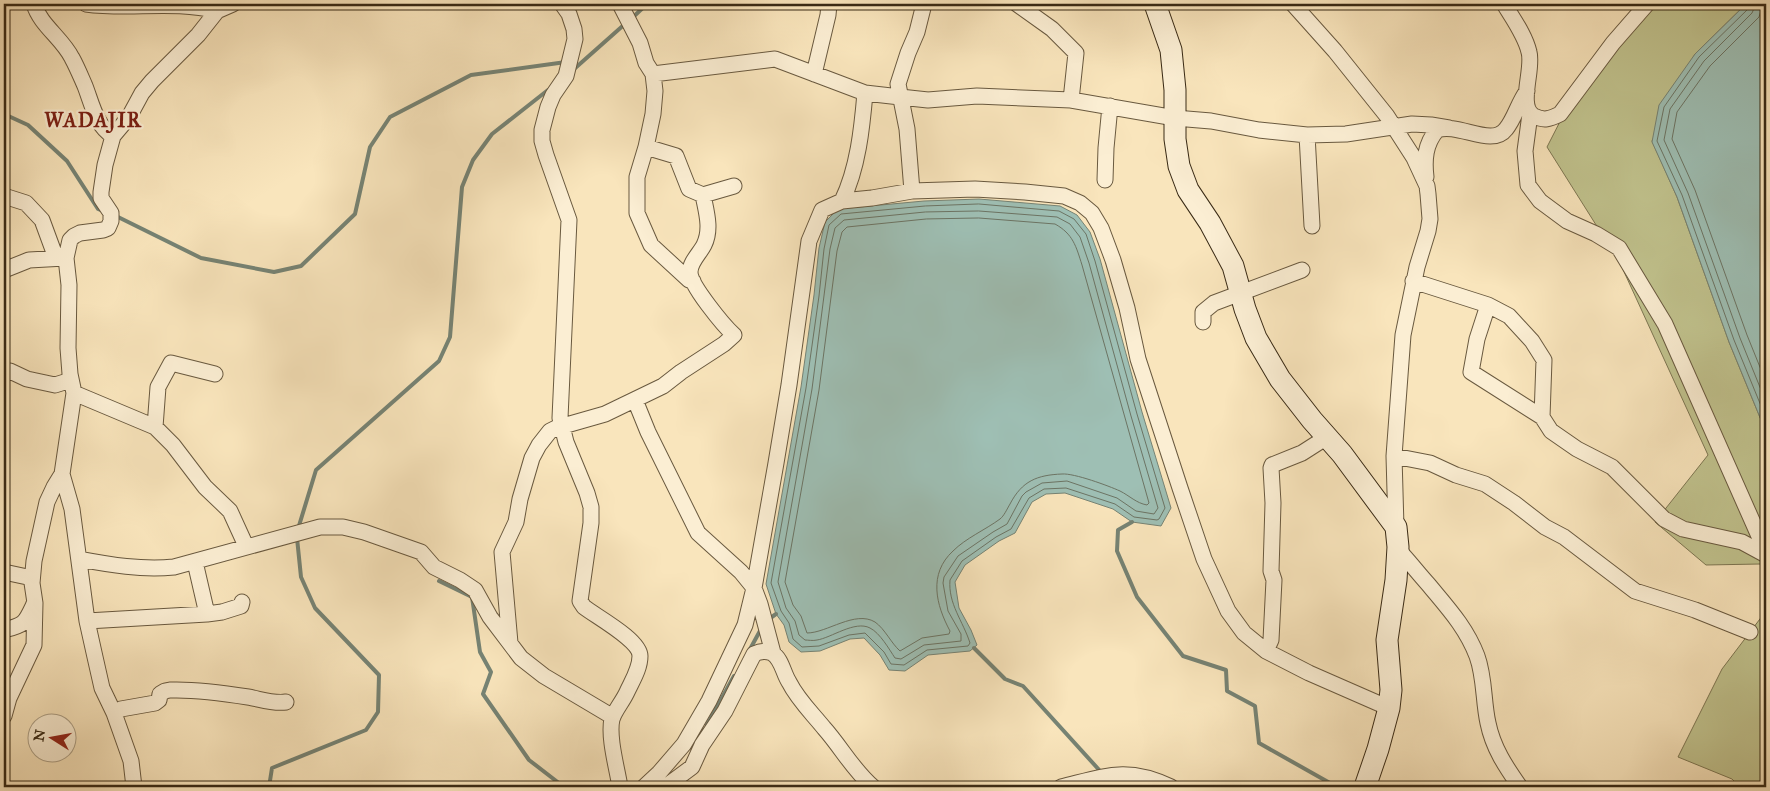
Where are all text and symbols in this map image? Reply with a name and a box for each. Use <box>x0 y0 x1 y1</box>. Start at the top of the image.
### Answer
district label: WADAJIR <box>44 108 142 134</box>
north arrow <box>28 714 78 764</box>
text: N <box>30 728 49 743</box>

